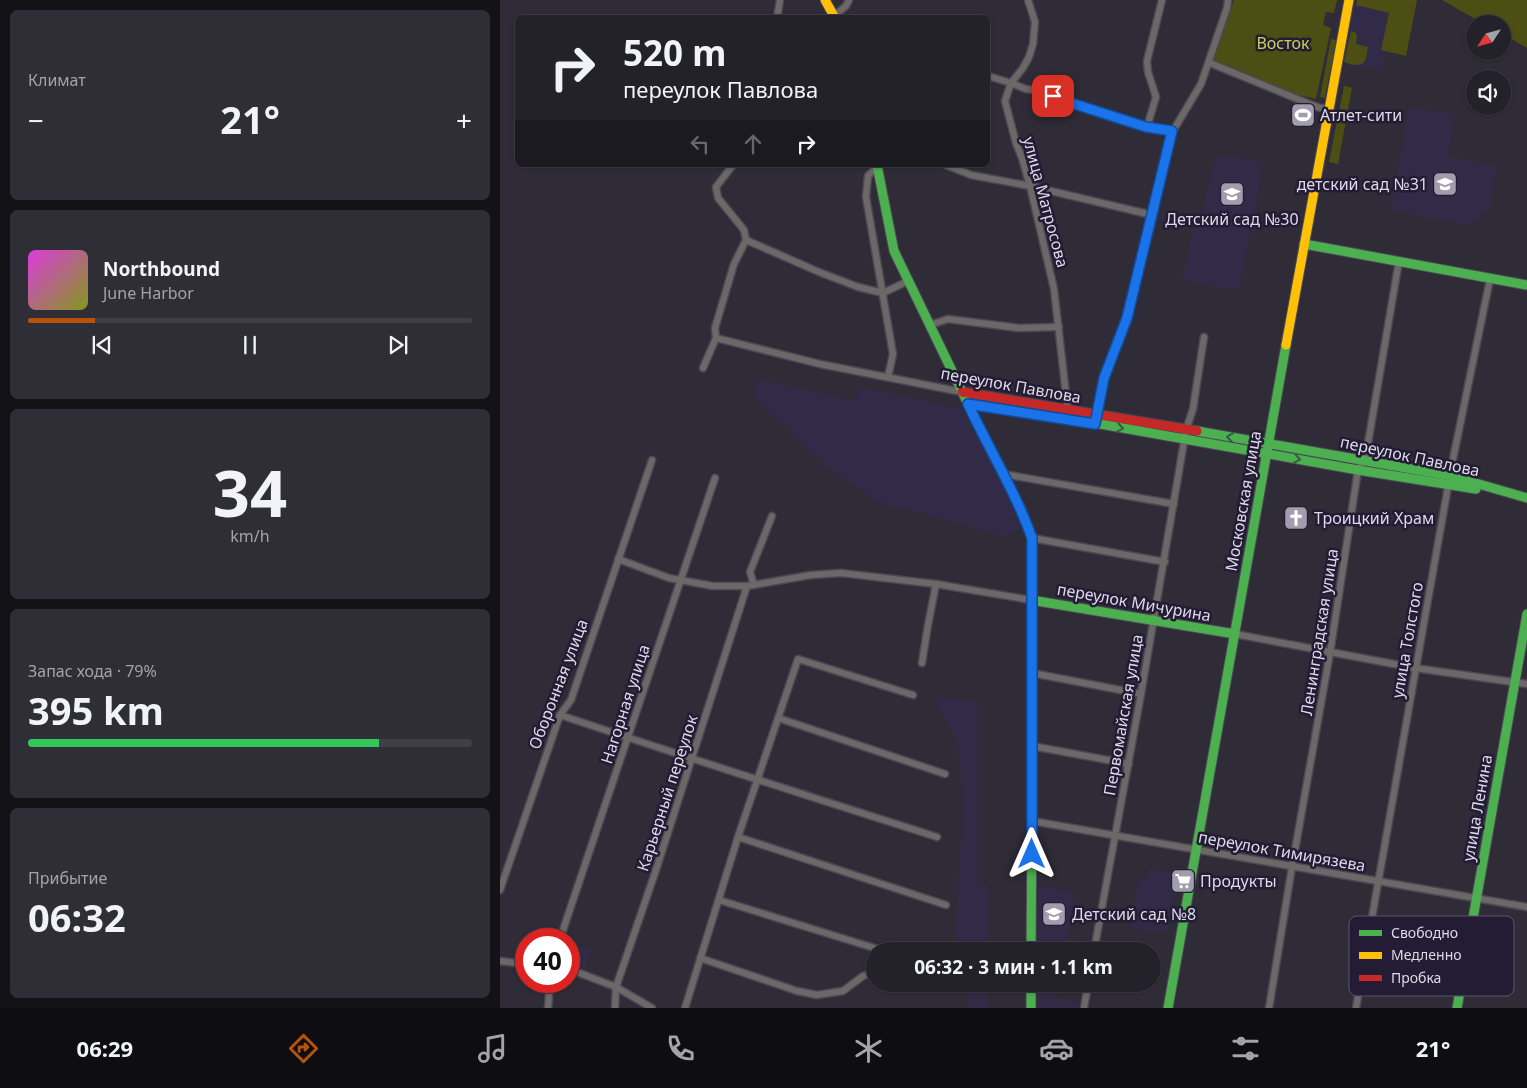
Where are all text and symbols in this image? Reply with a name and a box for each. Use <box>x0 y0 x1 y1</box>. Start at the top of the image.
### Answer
north arrow <box>1466 15 1511 60</box>
map controls <box>1466 15 1511 115</box>
text: 520 m <box>623 29 726 76</box>
park label: Восток <box>1256 32 1310 54</box>
icon: right <box>540 35 605 100</box>
text: Климат <box>28 69 86 91</box>
button: sound <box>1466 70 1511 115</box>
text: переулок Павлова <box>623 74 818 104</box>
pin <box>1032 75 1074 117</box>
icon: arrive <box>1039 82 1067 110</box>
text: 21° <box>220 93 280 145</box>
text: − <box>28 101 44 139</box>
text: + <box>456 101 472 139</box>
sports icon: Атлет-сити <box>1290 102 1316 128</box>
place label: Атлет-сити <box>1320 104 1402 126</box>
icon: left <box>686 130 714 158</box>
icon: ahead <box>739 130 767 158</box>
icon: right <box>792 130 820 158</box>
street label: улица Матросова <box>1018 134 1074 270</box>
school or university icon: детский сад №31 <box>1432 171 1458 197</box>
place label: детский сад №31 <box>1297 173 1428 195</box>
school or university icon: Детский сад №30 <box>1219 181 1245 207</box>
place label: Детский сад №30 <box>1165 208 1299 230</box>
text: Northbound <box>103 256 220 282</box>
text: June Harbor <box>103 282 194 304</box>
icon: previous <box>88 331 116 359</box>
icon: pause <box>236 331 264 359</box>
icon: next <box>384 331 412 359</box>
street label: переулок Павлова <box>939 362 1083 408</box>
one-way arrow <box>1116 422 1125 432</box>
street label: Московская улица <box>1220 429 1266 573</box>
street label: переулок Павлова <box>1338 430 1482 482</box>
one-way arrow <box>1226 432 1235 442</box>
text: 34 <box>213 448 287 536</box>
one-way arrow <box>1293 453 1302 464</box>
church icon: Троицкий Храм <box>1283 505 1309 531</box>
place label: Троицкий Храм <box>1314 507 1434 529</box>
text: km/h <box>230 525 270 547</box>
street label: Ленинградская улица <box>1295 547 1343 717</box>
street label: переулок Мичурина <box>1055 578 1213 626</box>
street label: улица Толстого <box>1386 580 1428 700</box>
street label: Оборонная улица <box>523 616 593 752</box>
street label: Первомайская улица <box>1098 633 1148 797</box>
street label: Нагорная улица <box>595 641 655 767</box>
text: Запас хода · 79% <box>28 660 157 682</box>
text: 395 km <box>28 684 164 736</box>
street label: Карьерный переулок <box>631 712 703 874</box>
street label: улица Ленина <box>1457 753 1497 863</box>
street label: переулок Тимирязева <box>1197 825 1367 877</box>
position arrow <box>1005 827 1057 879</box>
text: Прибытие <box>28 867 107 889</box>
supermarket icon: Продукты <box>1170 868 1196 894</box>
place label: Продукты <box>1200 870 1277 892</box>
text: 06:32 <box>28 891 126 943</box>
school or university icon: Детский сад №8 <box>1041 901 1067 927</box>
place label: Детский сад №8 <box>1072 903 1196 925</box>
legend <box>1349 916 1514 996</box>
text: Свободно <box>1391 923 1458 942</box>
speed limit sign: 40 <box>515 928 580 993</box>
text: Медленно <box>1391 945 1462 964</box>
text: 06:32 · 3 мин · 1.1 km <box>914 954 1113 980</box>
text: Пробка <box>1391 968 1441 987</box>
icon: directions <box>286 1031 321 1066</box>
icon: music <box>475 1031 510 1066</box>
icon: phone <box>663 1031 698 1066</box>
icon: climate <box>851 1031 886 1066</box>
icon: car <box>1039 1031 1074 1066</box>
icon: filters <box>1228 1031 1263 1066</box>
text: 06:29 <box>77 1033 133 1063</box>
text: 21° <box>1416 1033 1450 1063</box>

